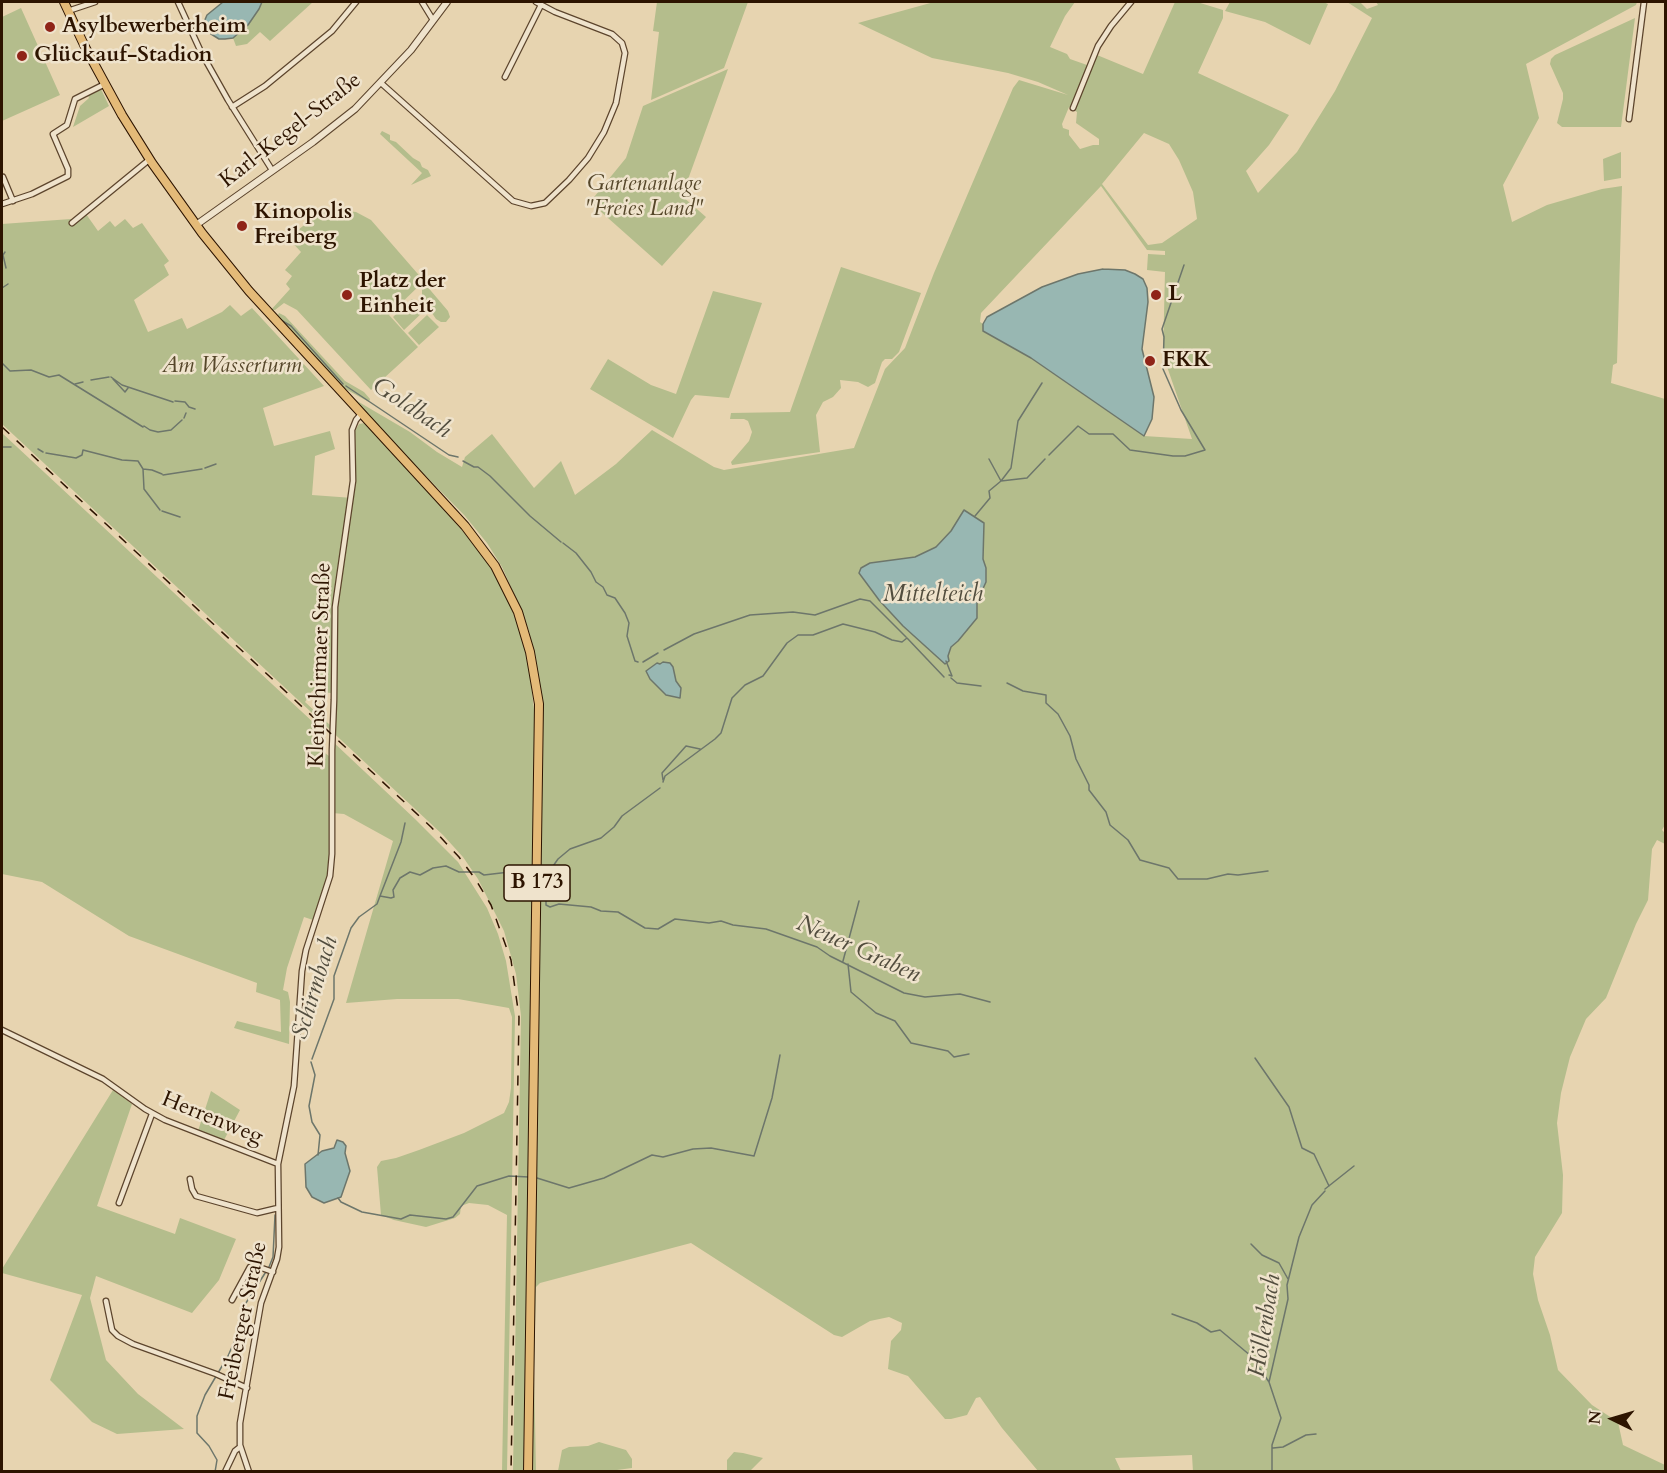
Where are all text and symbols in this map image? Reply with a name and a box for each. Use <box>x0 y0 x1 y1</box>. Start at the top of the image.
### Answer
place label: Asylbewerberheim <box>62 14 247 40</box>
marker: Asylbewerberheim <box>43 20 57 34</box>
place label: Glückauf-Stadion <box>34 43 213 69</box>
marker: Glückauf-Stadion <box>15 49 29 63</box>
street label: Karl-Kegel-Straße <box>215 68 367 194</box>
park label: Gartenanlage "Freies Land" <box>585 172 703 224</box>
place label: Kinopolis Freiberg <box>254 200 352 252</box>
marker: Kinopolis Freiberg <box>235 219 249 233</box>
place label: Platz der Einheit <box>359 269 446 320</box>
place label: L <box>1168 282 1182 308</box>
marker: Platz der Einheit <box>340 288 354 302</box>
marker: L <box>1149 288 1163 302</box>
place label: FKK <box>1162 348 1211 374</box>
park label: Am Wasserturm <box>162 354 302 380</box>
marker: FKK <box>1143 354 1157 368</box>
water label: Goldbach <box>366 372 456 446</box>
street label: Kleinschirmaer Straße <box>304 562 338 768</box>
water label: Mittelteich <box>883 581 983 609</box>
road number: B 173 <box>504 865 570 901</box>
water label: Neuer Graben <box>792 910 924 990</box>
water label: Schirmbach <box>287 933 345 1043</box>
street label: Herrenweg <box>158 1087 266 1151</box>
street label: Freiberger Straße <box>214 1239 274 1403</box>
water label: Höllenbach <box>1244 1272 1288 1380</box>
north arrow <box>1583 1389 1643 1449</box>
text: N <box>1584 1410 1607 1425</box>

